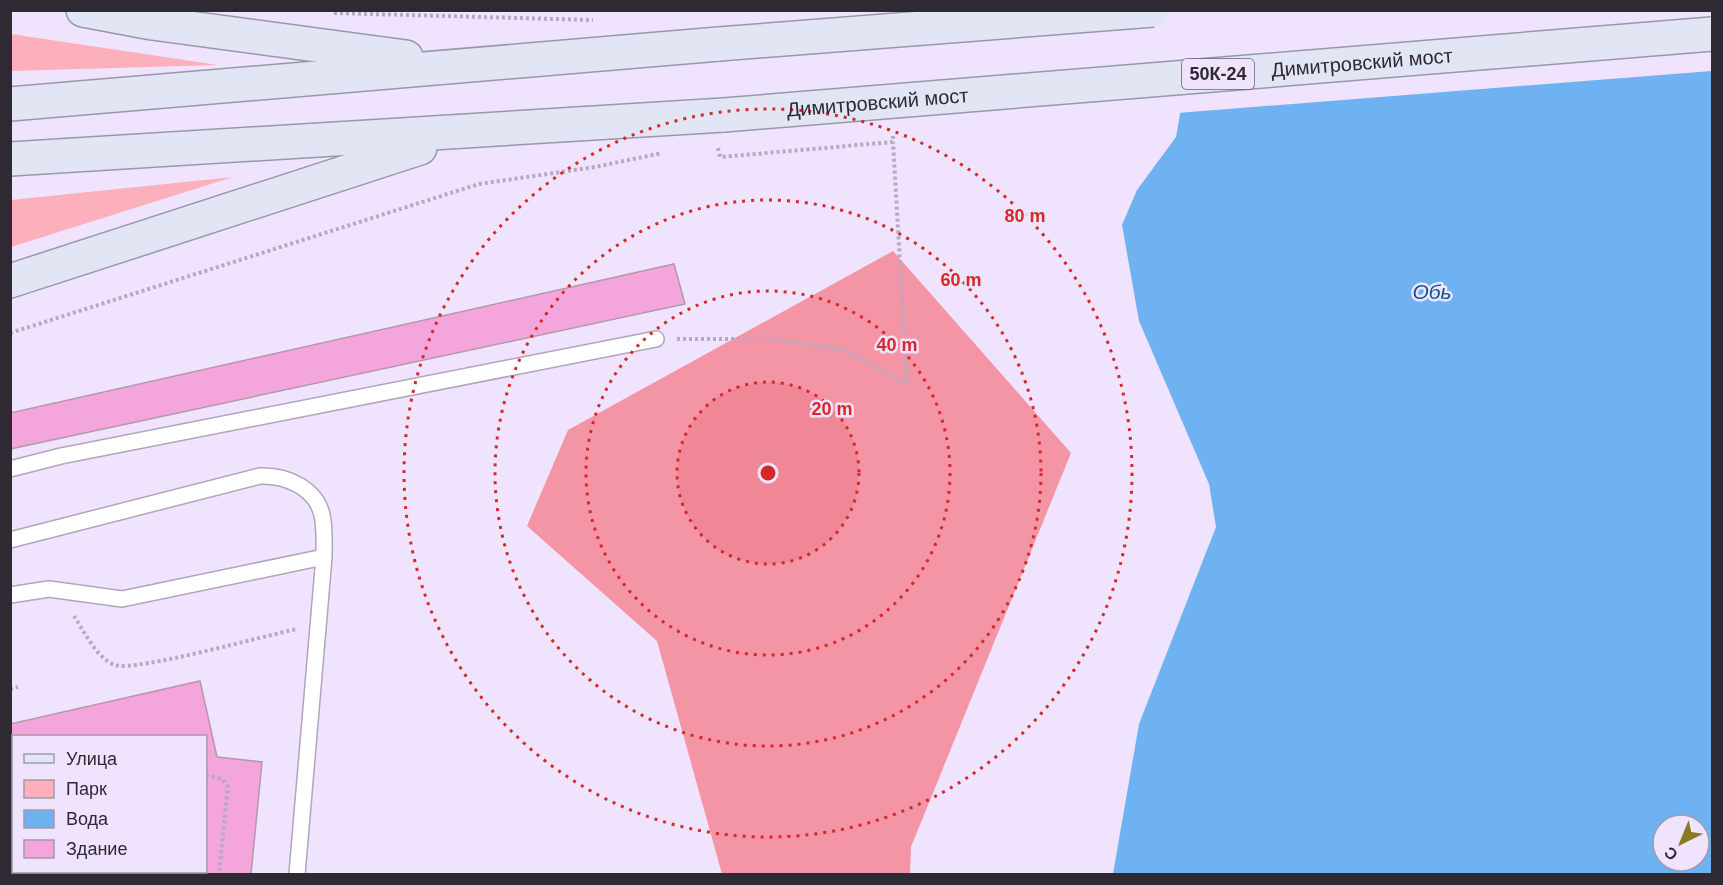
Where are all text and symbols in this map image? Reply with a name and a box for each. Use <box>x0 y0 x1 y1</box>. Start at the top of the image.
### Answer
street label: Димитровский мост <box>1270 44 1454 81</box>
road number: 50К-24 <box>1182 59 1254 89</box>
street label: Димитровский мост <box>786 84 969 121</box>
text: 80 m <box>1004 206 1046 226</box>
text: 60 m <box>940 270 982 290</box>
water label: Обь <box>1412 280 1452 303</box>
text: 40 m <box>876 335 918 355</box>
text: 20 m <box>811 399 853 419</box>
centre of rings <box>758 463 778 483</box>
legend <box>12 735 207 873</box>
text: Улица <box>66 749 118 769</box>
text: Парк <box>66 779 107 799</box>
text: Вода <box>66 809 109 829</box>
north arrow <box>1651 813 1711 873</box>
text: Здание <box>66 839 127 859</box>
text: С <box>1661 843 1681 864</box>

